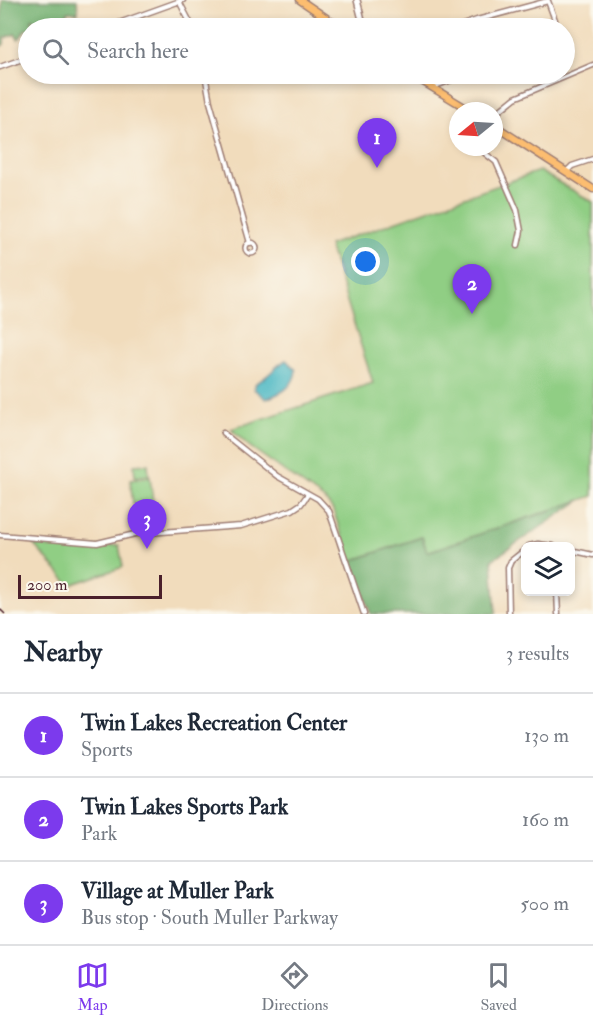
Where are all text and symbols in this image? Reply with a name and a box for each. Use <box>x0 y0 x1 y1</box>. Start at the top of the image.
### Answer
search box <box>18 18 575 84</box>
icon: search <box>39 35 72 68</box>
text: Search here <box>87 37 189 65</box>
north arrow <box>449 102 503 156</box>
pin: 1 <box>358 118 397 168</box>
your location <box>351 247 380 276</box>
pin: 2 <box>452 264 492 314</box>
pin: 3 <box>128 500 166 549</box>
map controls <box>521 542 575 596</box>
button: layers <box>521 542 575 596</box>
scale bar <box>18 572 162 600</box>
text: 200 m <box>27 575 67 595</box>
text: Nearby <box>24 637 102 669</box>
text: 3 results <box>506 641 569 666</box>
text: Twin Lakes Recreation Center <box>81 709 347 737</box>
text: 1 <box>40 723 47 748</box>
text: 130 m <box>524 723 569 748</box>
text: Sports <box>81 737 133 762</box>
text: Twin Lakes Sports Park <box>81 793 288 821</box>
text: 2 <box>38 807 49 832</box>
text: 160 m <box>522 807 569 832</box>
text: Park <box>81 821 117 846</box>
text: Village at Muller Park <box>81 877 274 905</box>
text: 3 <box>40 891 47 916</box>
text: 500 m <box>520 891 569 916</box>
text: Bus stop · South Muller Parkway <box>81 905 338 930</box>
tab: Map <box>76 959 109 1015</box>
tab: Directions <box>261 959 328 1015</box>
tab: Saved <box>480 959 517 1015</box>

